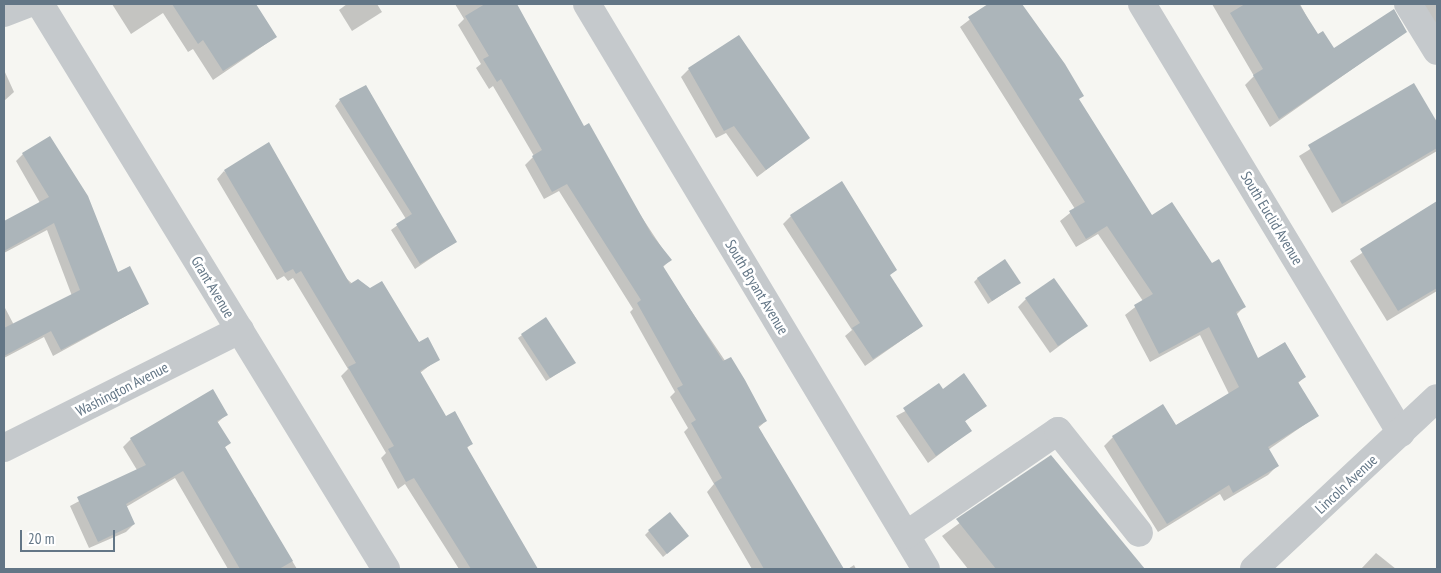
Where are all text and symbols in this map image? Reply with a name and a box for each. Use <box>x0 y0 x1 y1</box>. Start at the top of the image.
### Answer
street label: South Euclid Avenue <box>1237 168 1307 268</box>
street label: South Bryant Avenue <box>721 236 793 338</box>
street label: Grant Avenue <box>187 253 239 321</box>
street label: Washington Avenue <box>73 358 171 420</box>
street label: Lincoln Avenue <box>1311 451 1381 517</box>
scale bar <box>22 520 118 552</box>
text: 20 m <box>28 529 54 548</box>

